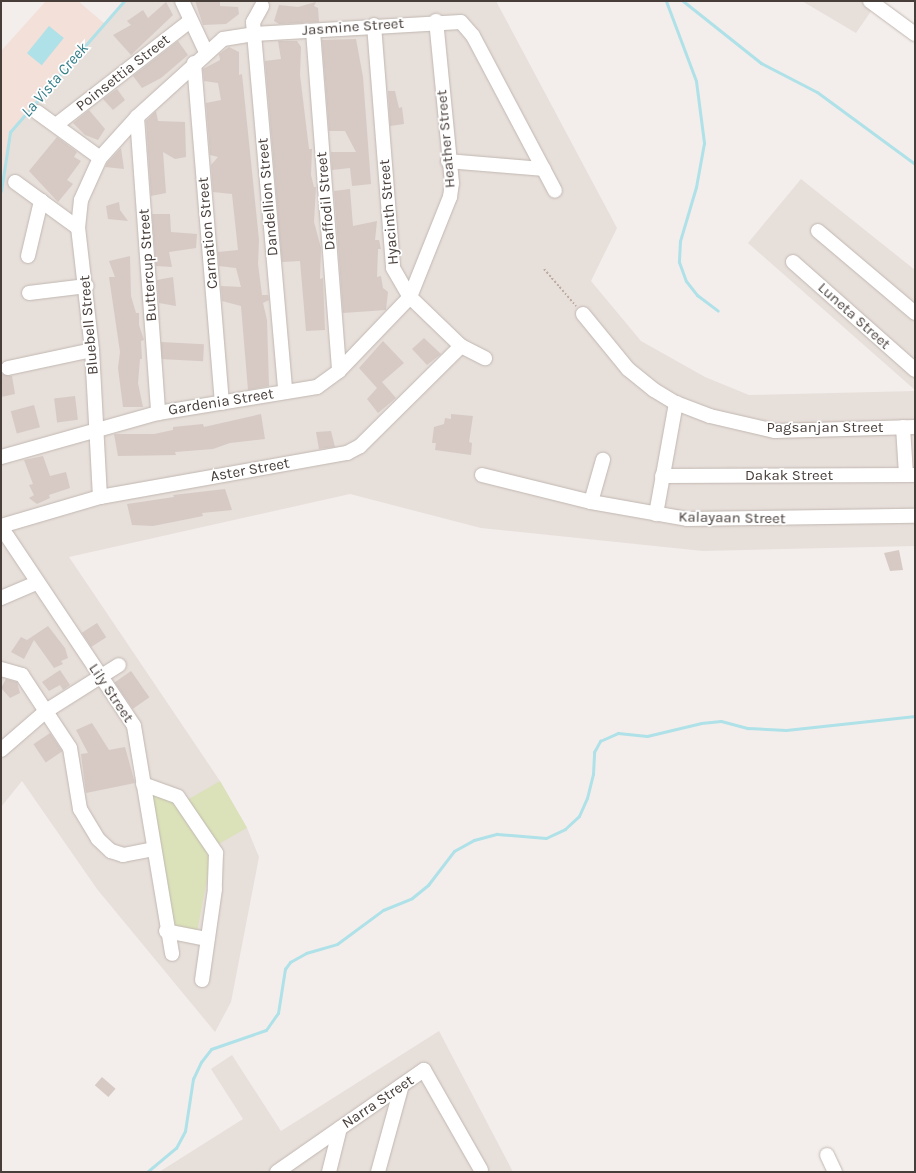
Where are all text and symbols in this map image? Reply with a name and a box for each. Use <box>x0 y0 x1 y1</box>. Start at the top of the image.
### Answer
street label: Jasmine Street <box>301 14 405 40</box>
street label: Poinsettia Street <box>72 31 174 115</box>
water label: La Vista Creek <box>17 39 93 121</box>
street label: Heather Street <box>433 89 459 189</box>
street label: Dandellion Street <box>254 137 282 257</box>
street label: Daffodil Street <box>313 151 339 251</box>
street label: Hyacinth Street <box>375 158 403 266</box>
street label: Carnation Street <box>194 176 222 290</box>
street label: Buttercup Street <box>135 208 161 322</box>
street label: Bluebell Street <box>76 274 102 376</box>
street label: Luneta Street <box>814 279 894 353</box>
street label: Gardenia Street <box>167 385 275 419</box>
street label: Pagsanjan Street <box>767 419 883 437</box>
street label: Aster Street <box>209 454 291 486</box>
street label: Dakak Street <box>745 467 833 485</box>
street label: Kalayaan Street <box>678 508 786 528</box>
street label: Lily Street <box>85 660 137 726</box>
street label: Narra Street <box>339 1072 417 1132</box>

